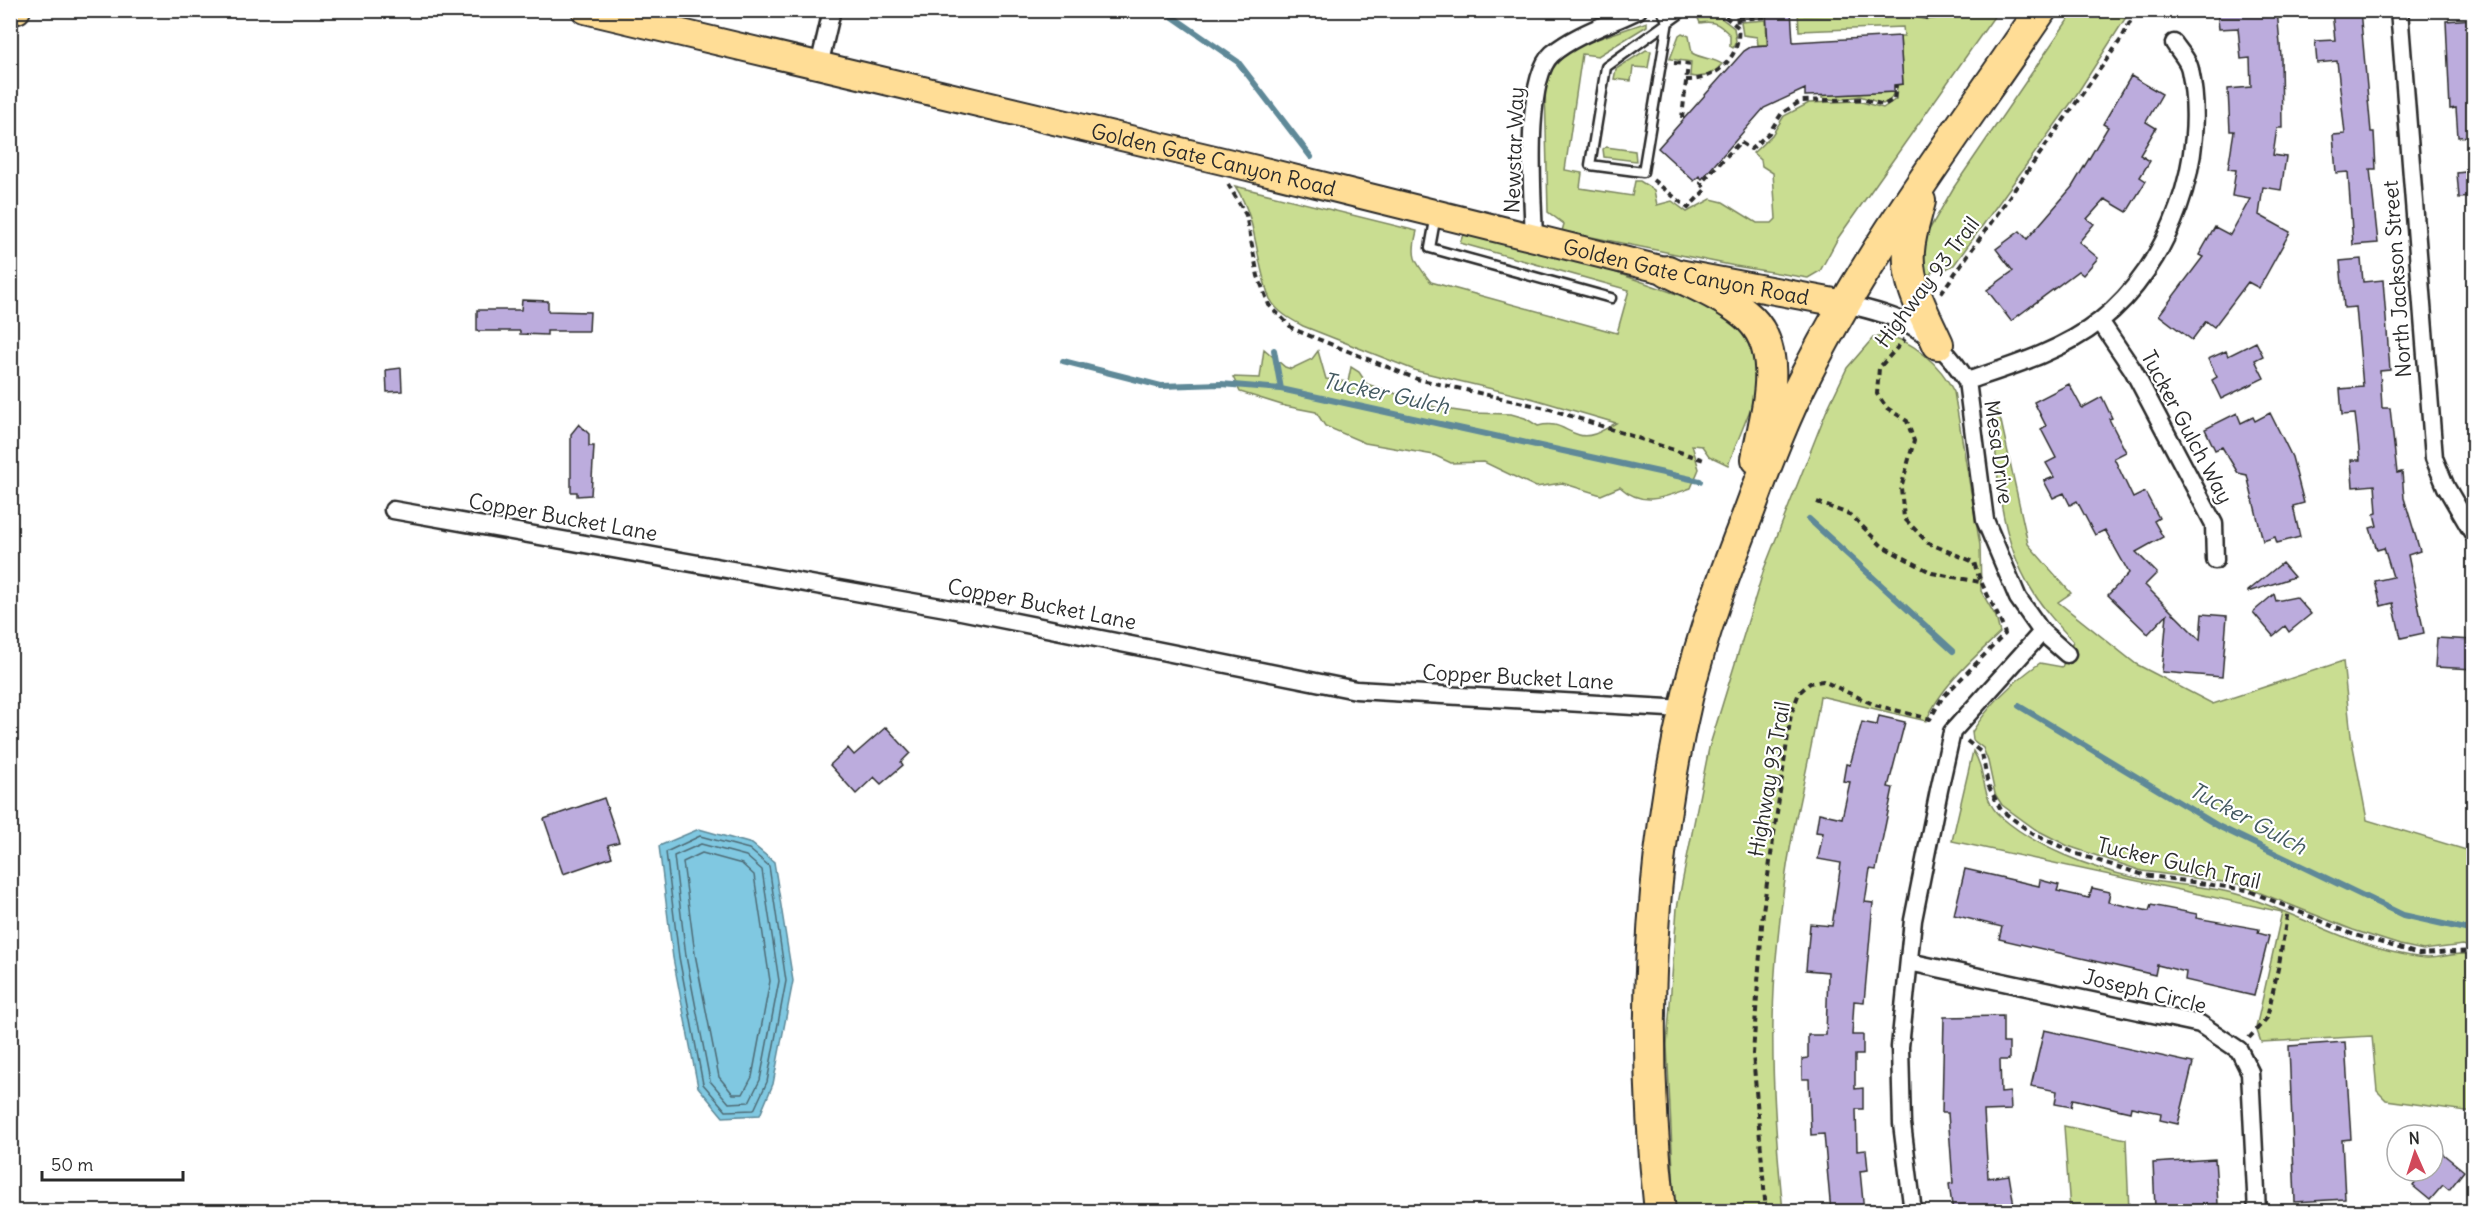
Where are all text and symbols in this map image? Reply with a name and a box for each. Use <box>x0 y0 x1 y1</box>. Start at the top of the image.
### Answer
street label: Newstar Way <box>1498 86 1530 214</box>
street label: Golden Gate Canyon Road <box>1089 117 1339 202</box>
street label: North Jackson Street <box>2377 180 2417 378</box>
street label: Highway 93 Trail <box>1869 211 1985 353</box>
street label: Golden Gate Canyon Road <box>1561 232 1811 311</box>
street label: Tucker Gulch Way <box>2135 346 2239 508</box>
water label: Tucker Gulch <box>1320 366 1453 420</box>
street label: Mesa Drive <box>1978 398 2020 506</box>
street label: Copper Bucket Lane <box>466 487 660 547</box>
street label: Copper Bucket Lane <box>945 572 1139 636</box>
street label: Copper Bucket Lane <box>1422 659 1614 695</box>
street label: Highway 93 Trail <box>1742 699 1796 859</box>
water label: Tucker Gulch <box>2185 775 2312 861</box>
street label: Tucker Gulch Trail <box>2095 831 2263 895</box>
street label: Joseph Circle <box>2081 963 2209 1019</box>
north arrow <box>2385 1123 2445 1183</box>
text: N <box>2408 1128 2420 1148</box>
scale bar <box>42 1144 183 1182</box>
text: 50 m <box>51 1153 93 1176</box>

